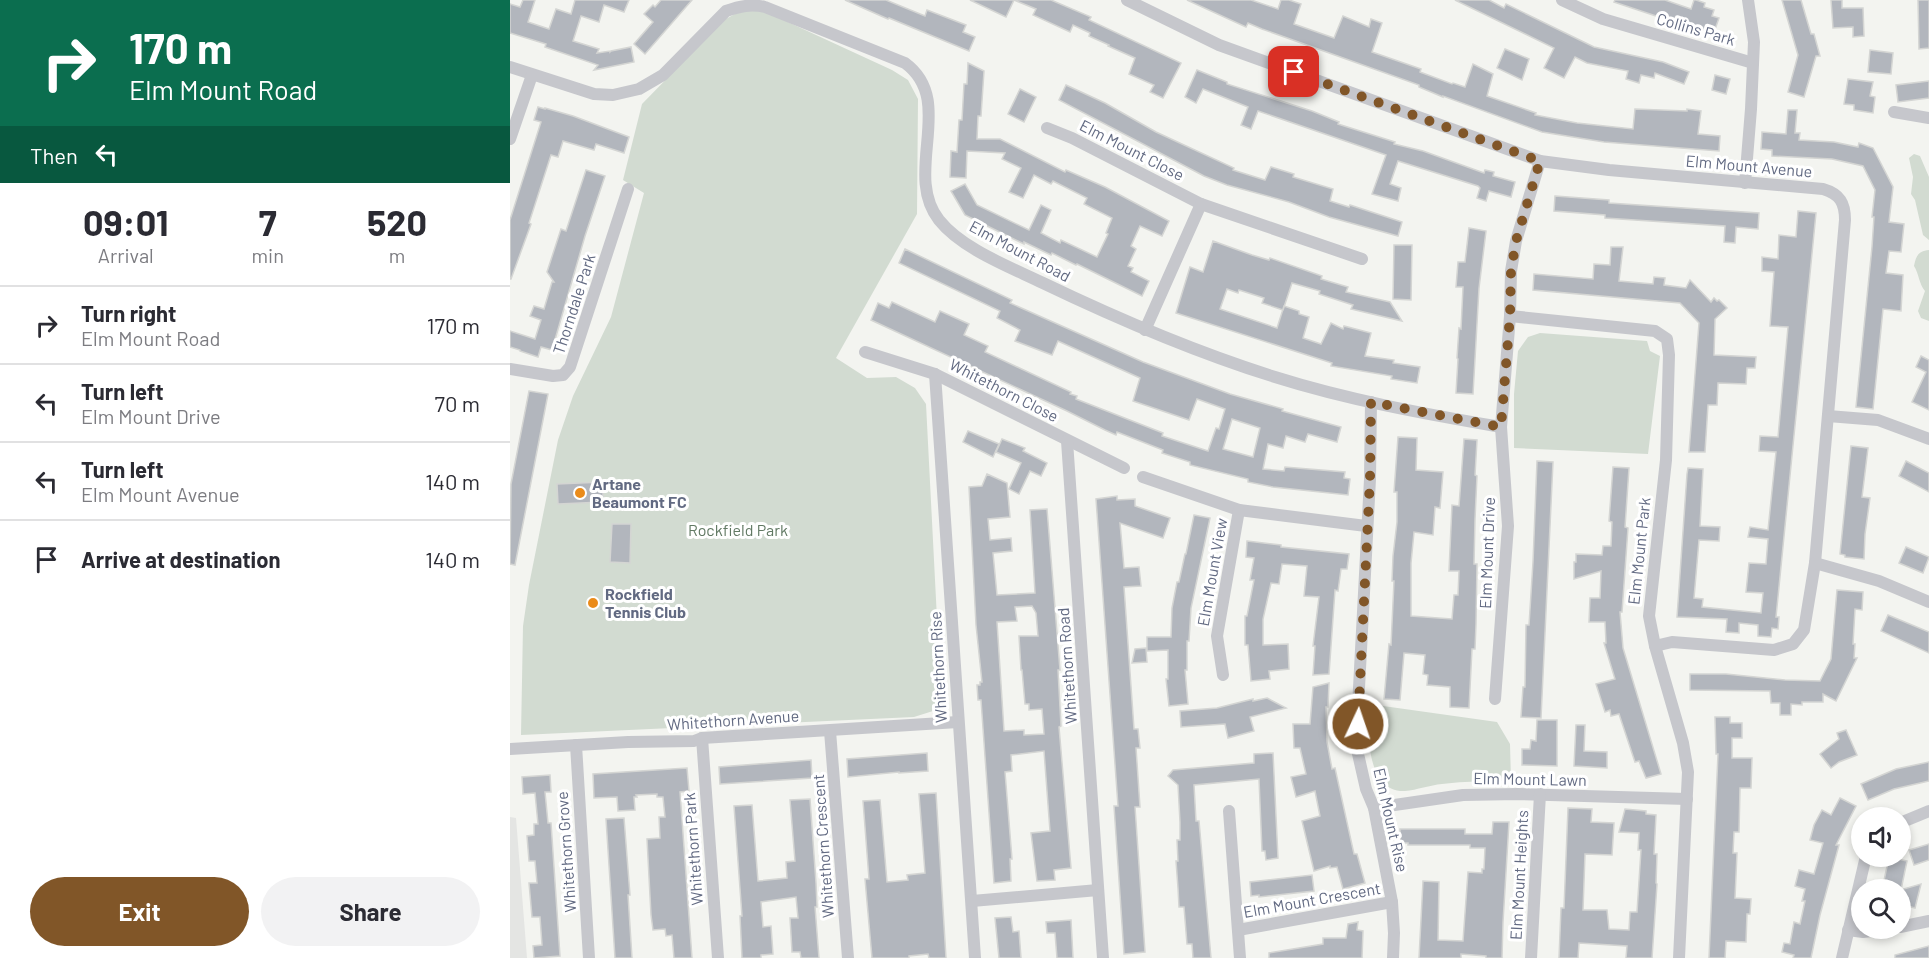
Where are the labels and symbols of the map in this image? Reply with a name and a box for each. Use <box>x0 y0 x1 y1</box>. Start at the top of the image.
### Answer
street label: Collins Park <box>1655 8 1738 49</box>
pin <box>1268 46 1319 97</box>
street label: Elm Mount Close <box>1077 115 1188 184</box>
street label: Elm Mount Avenue <box>1685 151 1813 181</box>
street label: Elm Mount Road <box>967 216 1074 285</box>
street label: Thorndale Park <box>548 251 599 356</box>
street label: Whitethorn Close <box>947 354 1062 425</box>
place label: Artane Beaumont FC <box>592 474 687 511</box>
marker: Artane Beaumont FC <box>573 486 587 500</box>
street label: Elm Mount Park <box>1623 496 1654 605</box>
street label: Elm Mount Drive <box>1475 497 1498 609</box>
street label: Elm Mount View <box>1193 516 1230 628</box>
park label: Rockfield Park <box>688 520 788 539</box>
place label: Rockfield Tennis Club <box>605 584 686 621</box>
marker: Rockfield Tennis Club <box>586 596 600 610</box>
street label: Whitethorn Road <box>1053 607 1080 725</box>
street label: Whitethorn Rise <box>925 611 950 723</box>
position arrow <box>1326 692 1390 756</box>
street label: Whitethorn Avenue <box>666 705 800 734</box>
street label: Elm Mount Rise <box>1370 766 1413 874</box>
street label: Elm Mount Lawn <box>1473 768 1587 789</box>
street label: Whitethorn Crescent <box>808 773 837 919</box>
street label: Whitethorn Grove <box>552 791 579 913</box>
street label: Whitethorn Park <box>679 792 706 906</box>
street label: Elm Mount Heights <box>1506 810 1531 940</box>
street label: Elm Mount Crescent <box>1242 878 1382 921</box>

